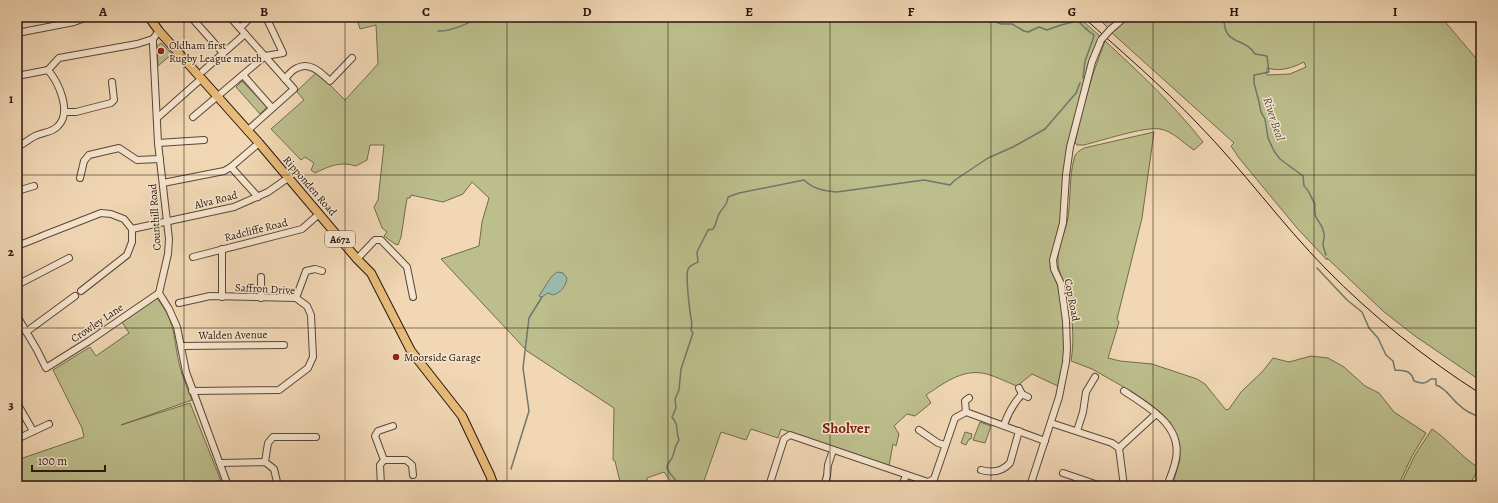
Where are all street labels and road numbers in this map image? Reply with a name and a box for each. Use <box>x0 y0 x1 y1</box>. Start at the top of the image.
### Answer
street label: Ripponden Road <box>280 153 340 219</box>
street label: Counthill Road <box>145 183 165 251</box>
street label: Alva Road <box>192 187 239 213</box>
street label: Radcliffe Road <box>223 215 289 245</box>
road number: A672 <box>325 231 355 247</box>
street label: Cop Road <box>1061 277 1083 323</box>
street label: Saffron Drive <box>235 280 295 298</box>
street label: Crowley Lane <box>68 300 126 346</box>
street label: Walden Avenue <box>197 327 268 343</box>

